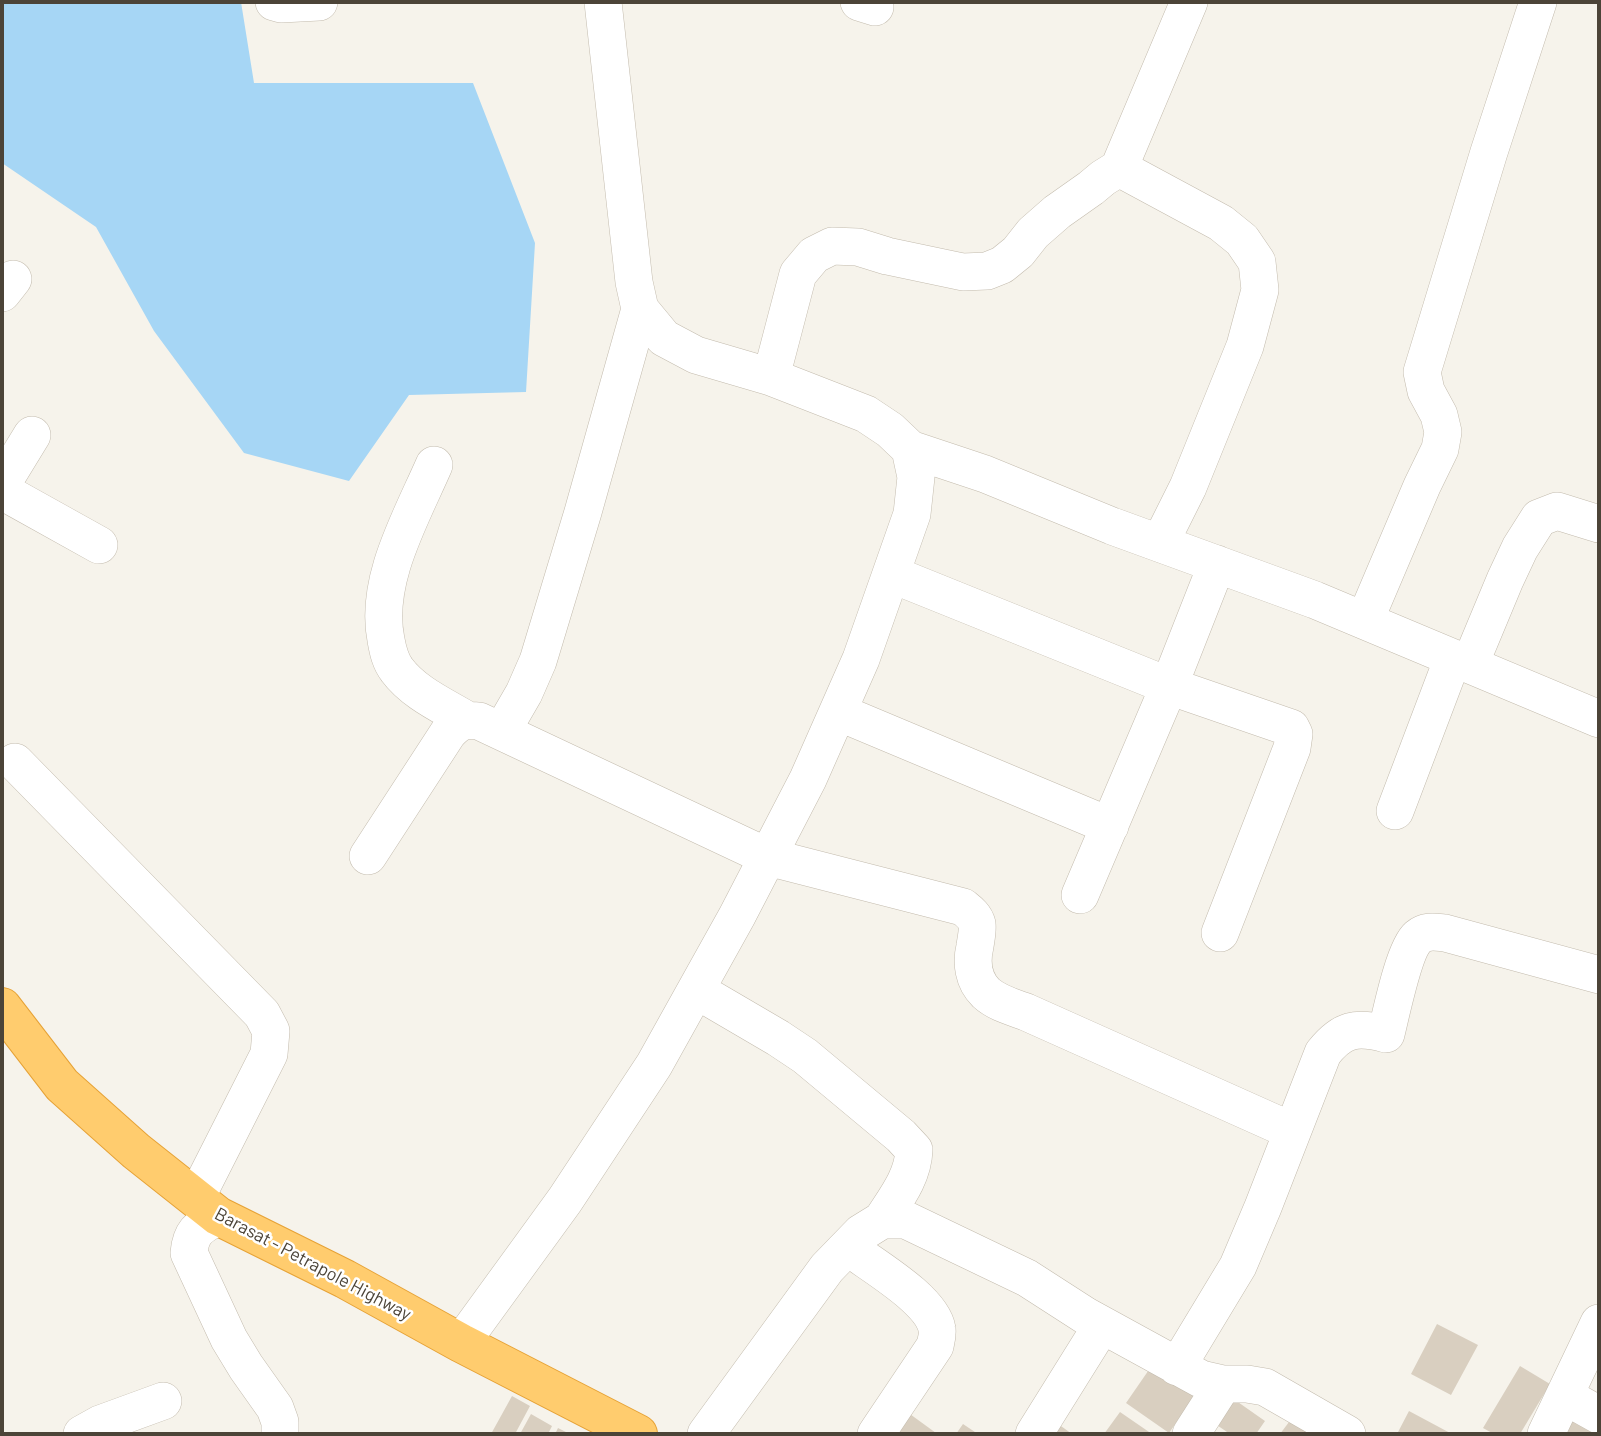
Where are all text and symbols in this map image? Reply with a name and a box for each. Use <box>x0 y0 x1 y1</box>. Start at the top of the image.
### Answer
street label: Barasat - Petrapole Highway <box>211 1203 415 1325</box>

